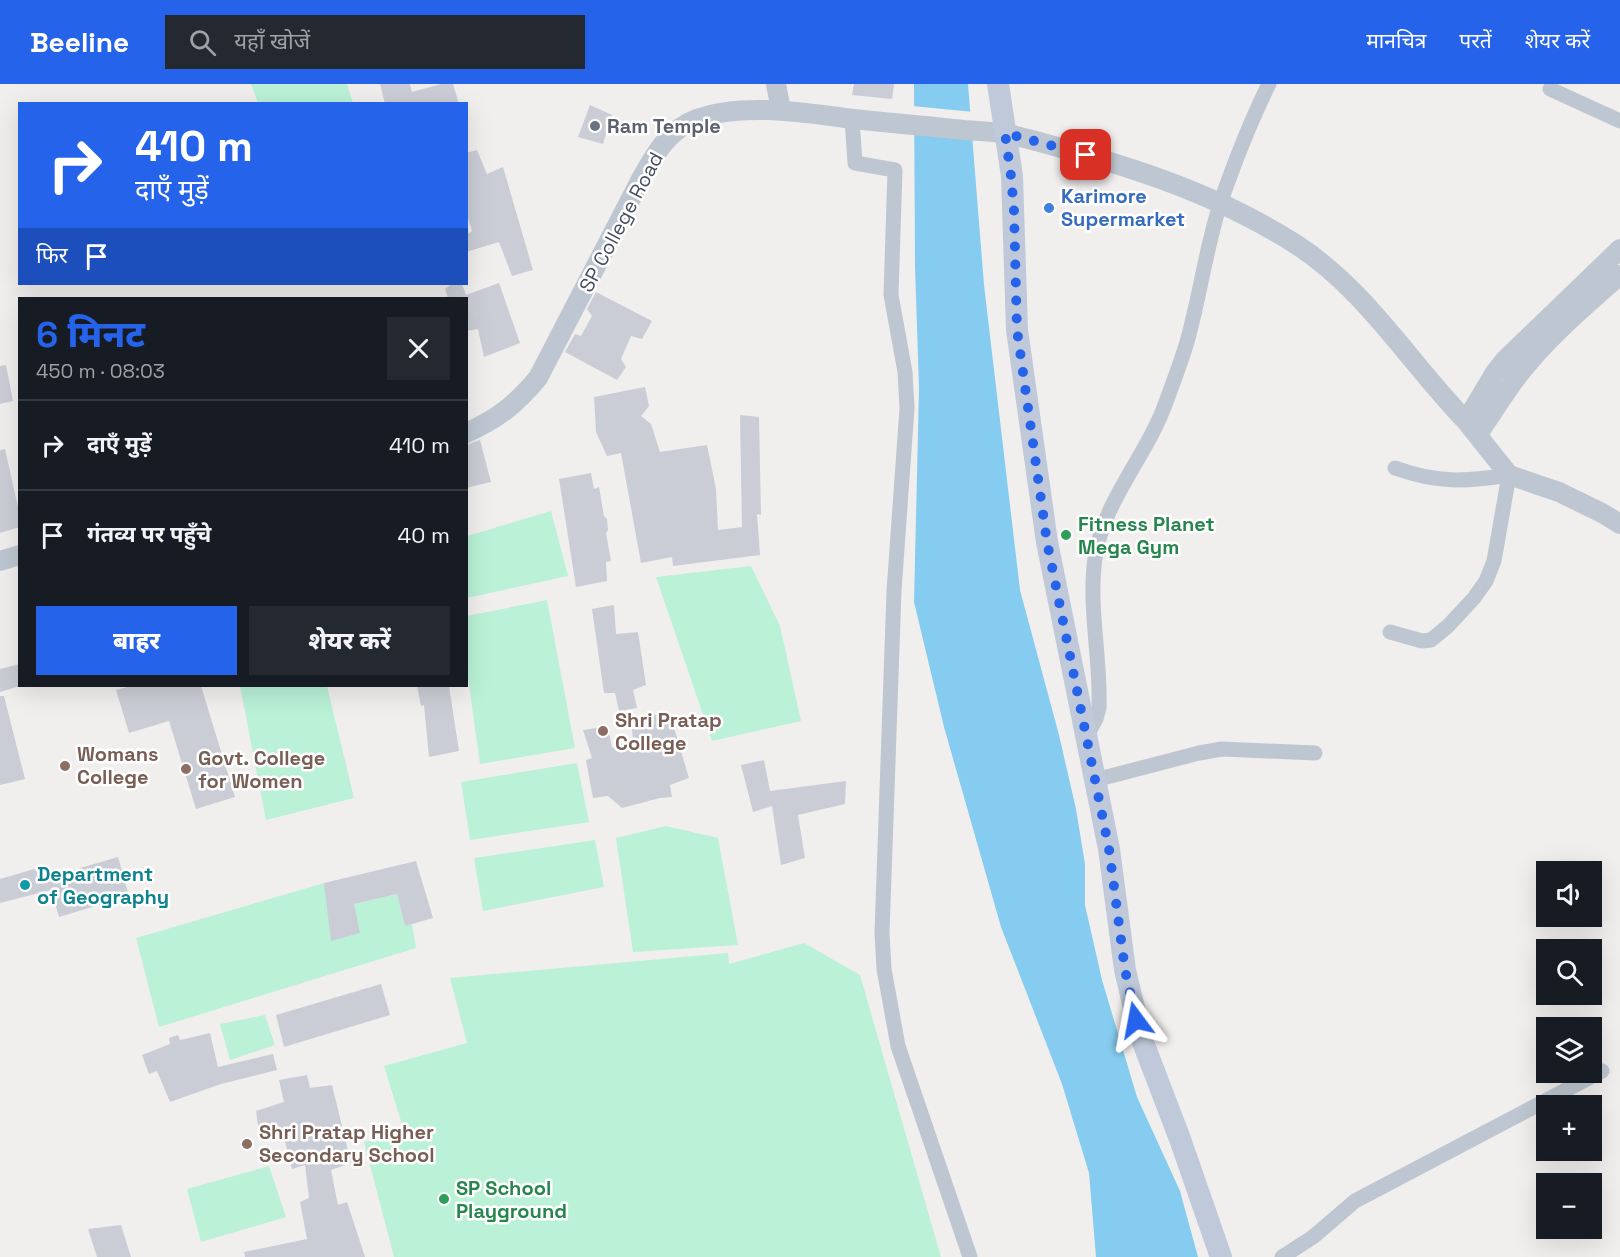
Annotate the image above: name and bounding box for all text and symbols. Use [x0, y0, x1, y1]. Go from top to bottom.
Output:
search box [165, 15, 585, 69]
text: Beeline [30, 24, 129, 60]
icon: search [186, 26, 219, 59]
text: यहाँ खोजें [234, 27, 310, 55]
text: मानचित्र [1366, 27, 1426, 54]
text: परतें [1459, 27, 1492, 54]
text: शेयर करें [1525, 27, 1590, 54]
place label: Ram Temple [607, 113, 721, 139]
marker: Ram Temple [588, 119, 602, 133]
text: 410 m [135, 120, 253, 173]
icon: right [36, 126, 114, 204]
pin [1060, 129, 1111, 180]
icon: arrive [1069, 138, 1102, 171]
street label: SP College Road [573, 147, 669, 297]
text: दाएँ मुड़ें [135, 172, 209, 207]
place label: Karimore Supermarket [1061, 183, 1185, 232]
marker: Karimore Supermarket [1042, 201, 1056, 215]
icon: arrive [80, 240, 113, 273]
text: फिर [36, 241, 68, 269]
text: 6 मिनट [36, 312, 145, 358]
button: close [387, 317, 450, 380]
text: 450 m · 08:03 [36, 358, 165, 384]
icon: right [36, 429, 69, 462]
text: दाएँ मुड़ें [87, 430, 152, 458]
text: 410 m [389, 431, 450, 459]
place label: Fitness Planet Mega Gym [1078, 511, 1215, 560]
icon: arrive [36, 519, 69, 552]
text: गंतव्य पर पहुँचे [87, 520, 211, 548]
text: 40 m [398, 521, 450, 549]
marker: Fitness Planet Mega Gym [1059, 528, 1073, 542]
button: बाहर [36, 606, 237, 675]
button: शेयर करें [249, 606, 450, 675]
place label: Shri Pratap College [615, 707, 722, 756]
marker: Shri Pratap College [596, 724, 610, 738]
place label: Womans College [77, 741, 159, 790]
place label: Govt. College for Women [198, 745, 325, 794]
marker: Womans College [58, 759, 72, 773]
marker: Govt. College for Women [179, 762, 193, 776]
place label: Department of Geography [37, 861, 169, 910]
map controls [1536, 861, 1602, 1239]
button: sound [1536, 861, 1602, 927]
marker: Department of Geography [18, 878, 32, 892]
button: search [1536, 939, 1602, 1005]
position arrow [1104, 988, 1168, 1052]
button: layers [1536, 1017, 1602, 1083]
button: + [1536, 1095, 1602, 1161]
place label: Shri Pratap Higher Secondary School [259, 1119, 435, 1168]
marker: Shri Pratap Higher Secondary School [240, 1137, 254, 1151]
button: − [1536, 1173, 1602, 1239]
place label: SP School Playground [456, 1175, 567, 1224]
marker: SP School Playground [437, 1192, 451, 1206]

